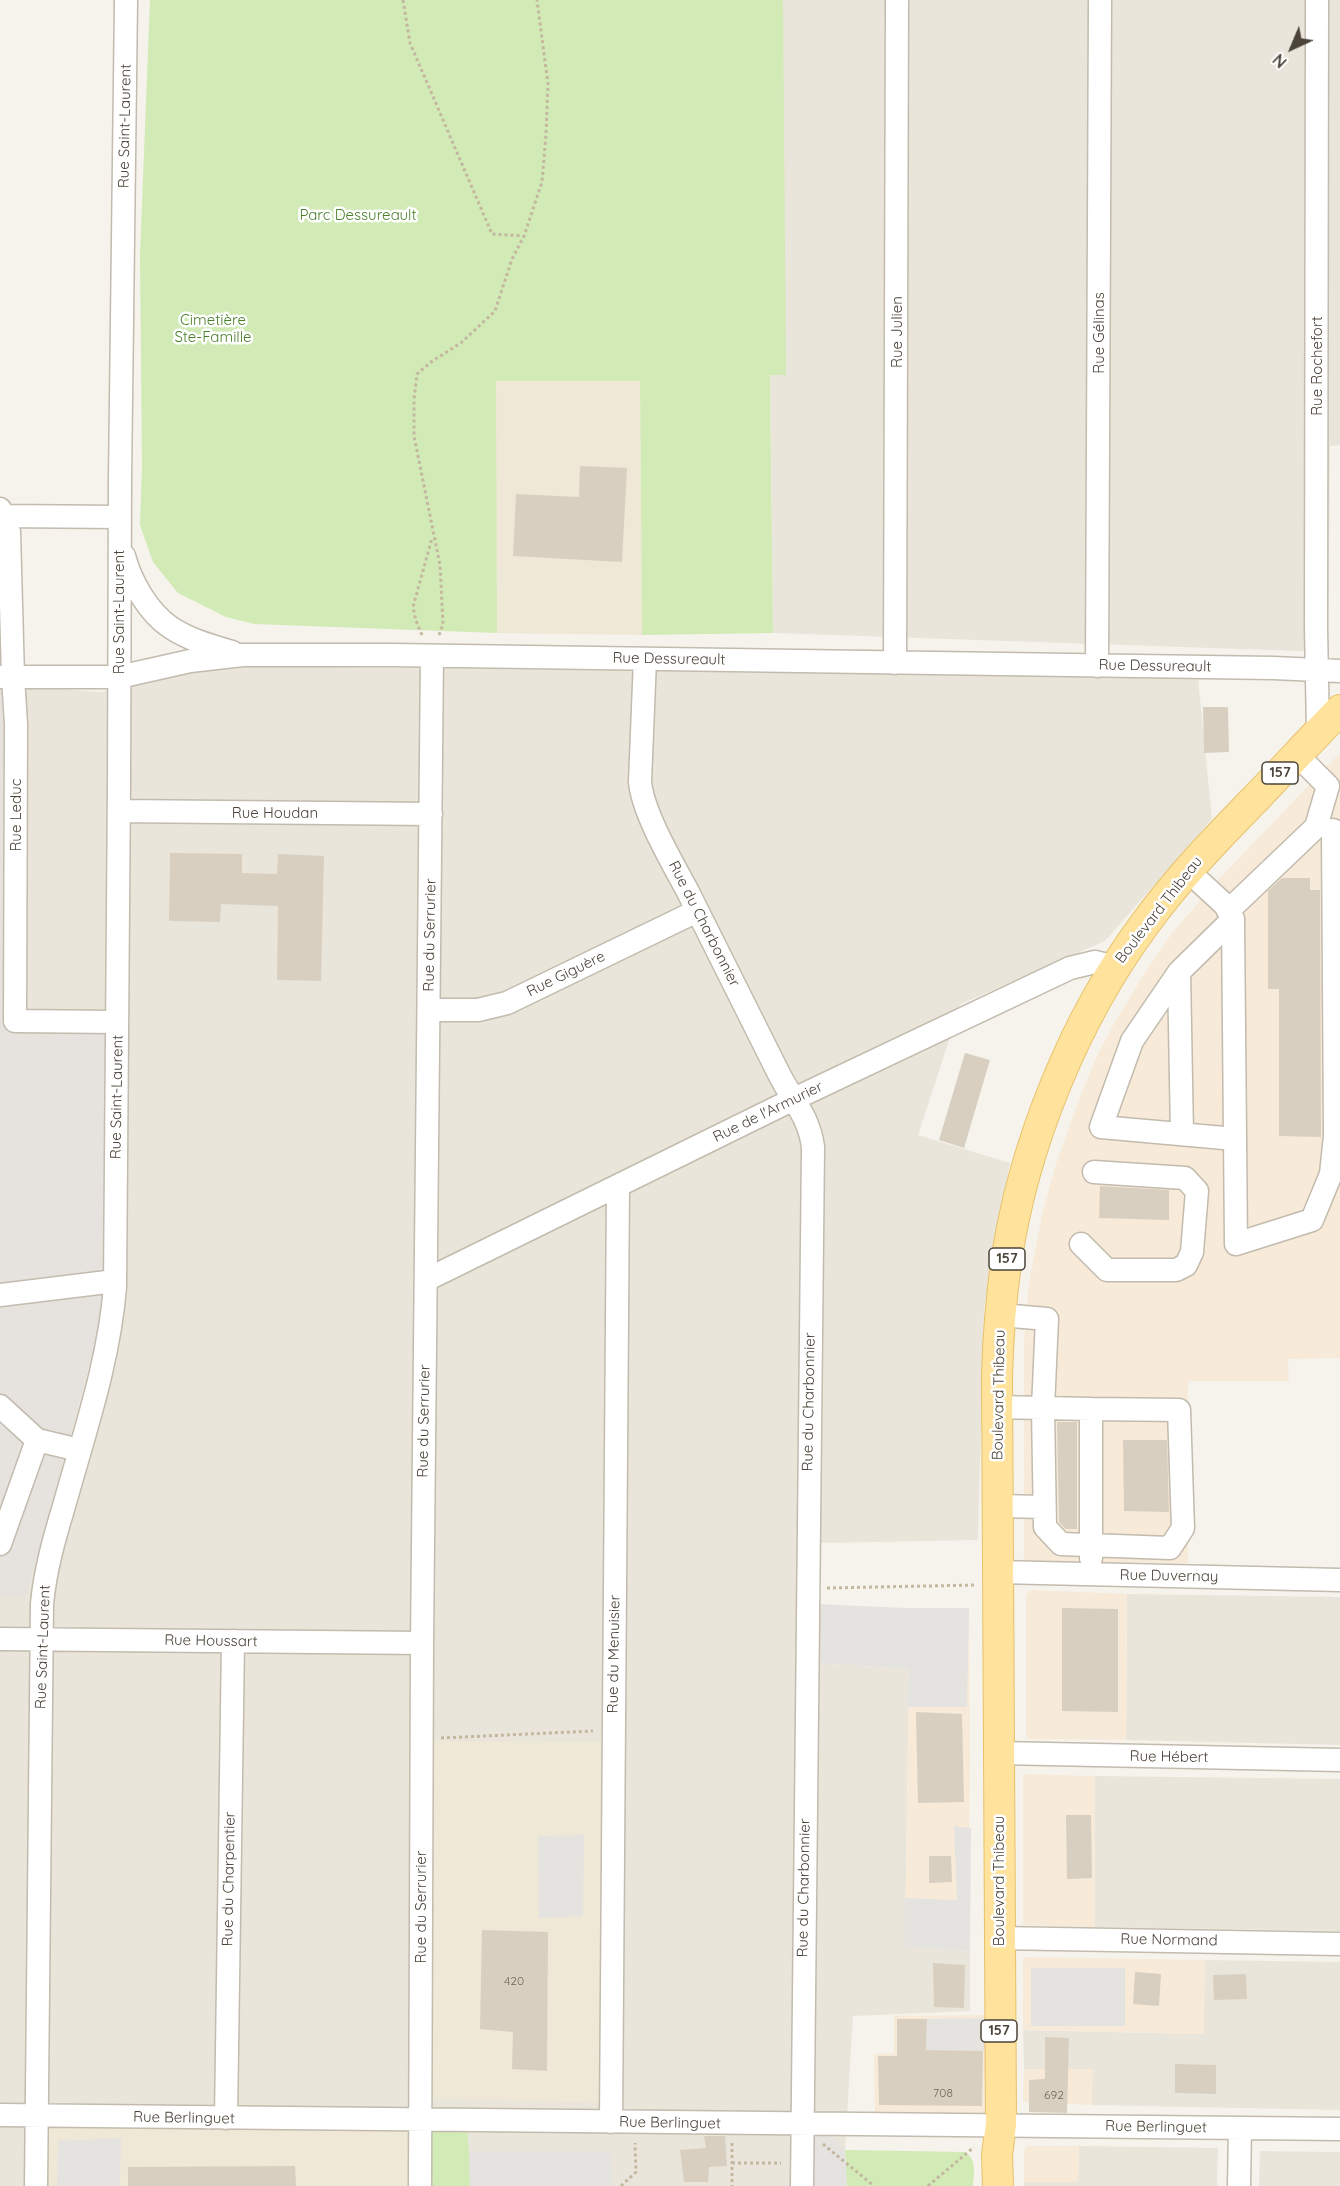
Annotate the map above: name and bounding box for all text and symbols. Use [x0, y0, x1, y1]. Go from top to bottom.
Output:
north arrow [1262, 18, 1322, 78]
text: N [1268, 50, 1291, 72]
street label: Rue Saint-Laurent [115, 64, 135, 188]
park label: Parc Dessureault [299, 206, 417, 224]
street label: Rue Gélinas [1090, 292, 1108, 374]
street label: Rue Julien [888, 296, 906, 368]
park label: Cimetière Ste-Famille [174, 311, 252, 346]
street label: Rue Rochefort [1308, 316, 1326, 416]
street label: Rue Saint-Laurent [110, 550, 128, 674]
street label: Rue Dessureault [612, 649, 726, 669]
street label: Rue Dessureault [1098, 656, 1212, 676]
road number: 157 [1262, 762, 1298, 784]
street label: Rue Leduc [7, 778, 25, 852]
street label: Rue Houdan [232, 804, 318, 822]
street label: Boulevard Thibeau [1112, 853, 1206, 967]
street label: Rue du Charbonnier [664, 858, 744, 990]
street label: Rue du Serrurier [420, 878, 440, 992]
street label: Rue Giguère [524, 947, 608, 1001]
street label: Rue Saint-Laurent [107, 1035, 127, 1159]
street label: Rue de l'Armurier [710, 1078, 826, 1146]
road number: 157 [989, 1248, 1025, 1270]
street label: Boulevard Thibeau [989, 1330, 1009, 1460]
street label: Rue du Charbonnier [799, 1332, 819, 1472]
street label: Rue du Serrurier [414, 1364, 434, 1478]
street label: Rue Duvernay [1119, 1566, 1219, 1586]
street label: Rue Saint-Laurent [32, 1584, 54, 1710]
street label: Rue du Menuisier [604, 1594, 624, 1714]
street label: Rue Houssart [164, 1631, 258, 1651]
street label: Rue Hébert [1129, 1747, 1209, 1767]
street label: Rue du Charpentier [219, 1811, 239, 1947]
street label: Boulevard Thibeau [990, 1816, 1008, 1946]
street label: Rue du Charbonnier [794, 1818, 814, 1958]
street label: Rue du Serrurier [412, 1850, 430, 1964]
street label: Rue Normand [1120, 1930, 1218, 1950]
house number: 420 [504, 1974, 524, 1988]
road number: 157 [981, 2020, 1017, 2042]
house number: 708 [933, 2086, 953, 2100]
house number: 692 [1044, 2088, 1064, 2102]
street label: Rue Berlinguet [133, 2108, 235, 2128]
street label: Rue Berlinguet [619, 2113, 721, 2133]
street label: Rue Berlinguet [1105, 2117, 1207, 2137]

